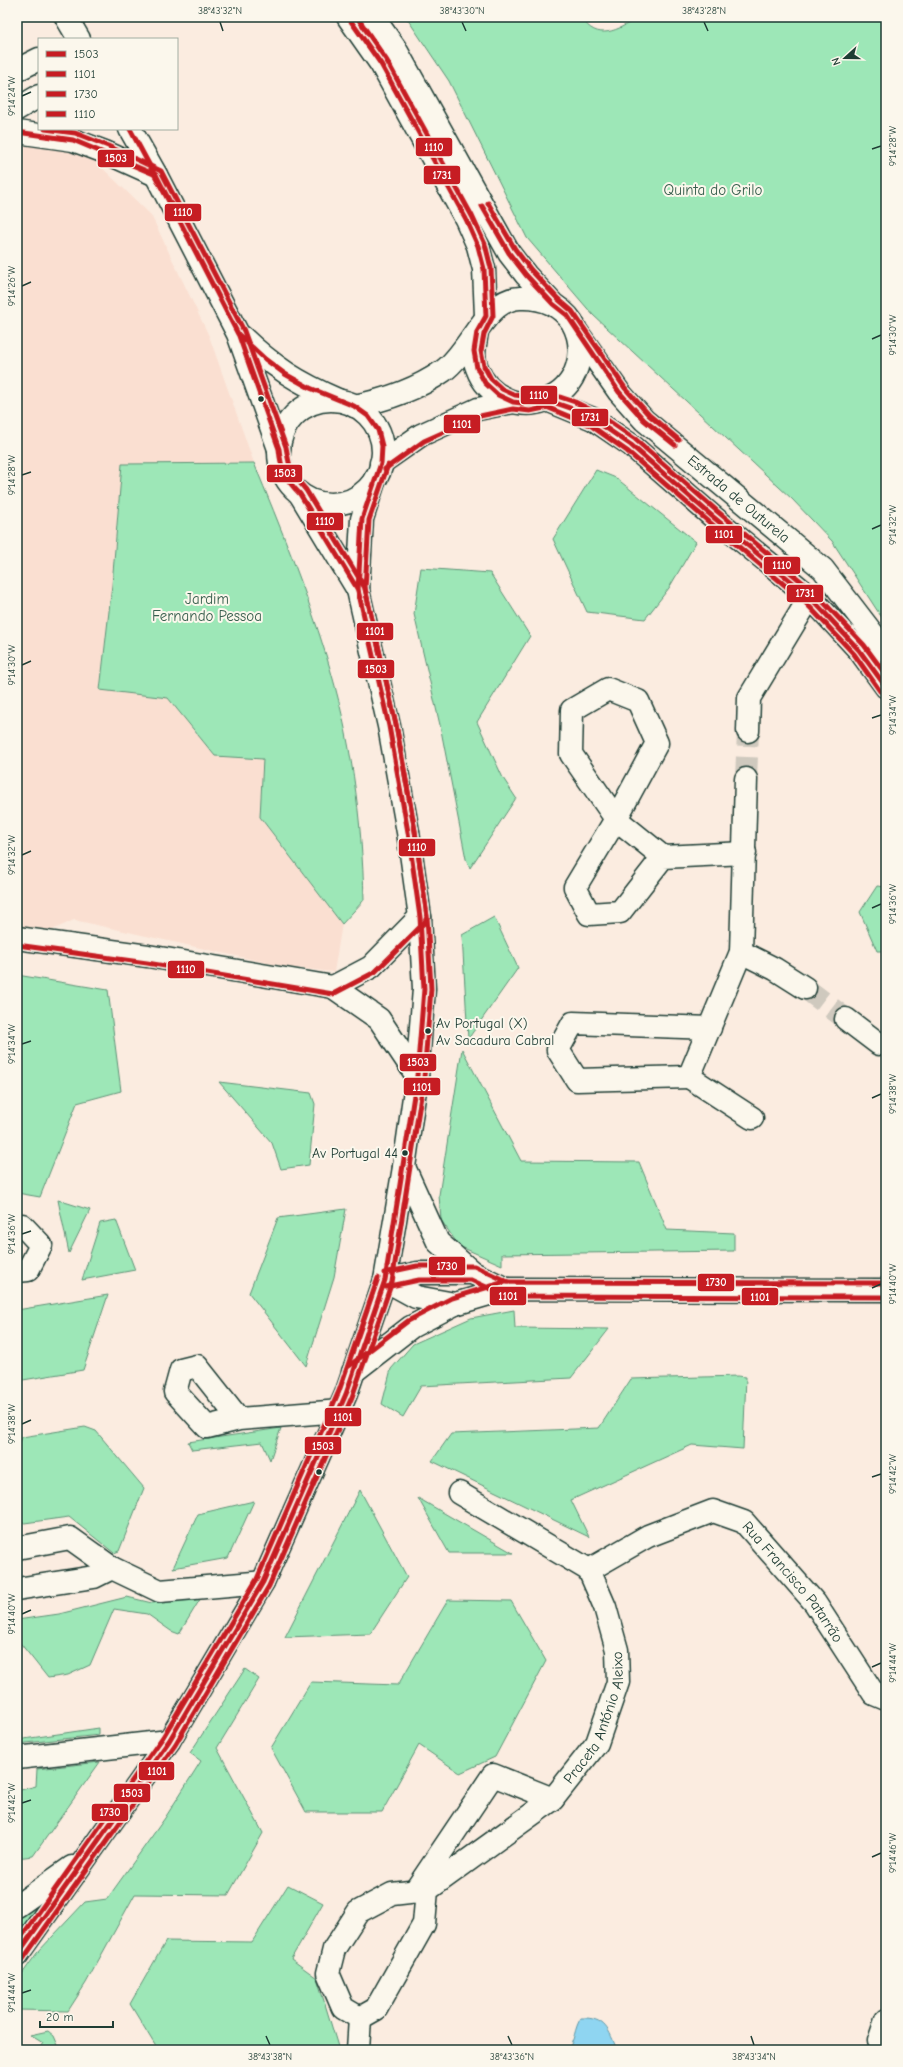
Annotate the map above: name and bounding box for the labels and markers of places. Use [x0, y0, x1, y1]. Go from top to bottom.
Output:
unlabelled marker [256, 394, 266, 404]
place label: Av Portugal (X) Av Sacadura Cabral [436, 1015, 554, 1049]
marker: Av Portugal (X) Av Sacadura Cabral [423, 1026, 433, 1036]
place label: Av Portugal 44 [312, 1145, 398, 1162]
marker: Av Portugal 44 [400, 1148, 410, 1158]
unlabelled marker [314, 1467, 324, 1477]

